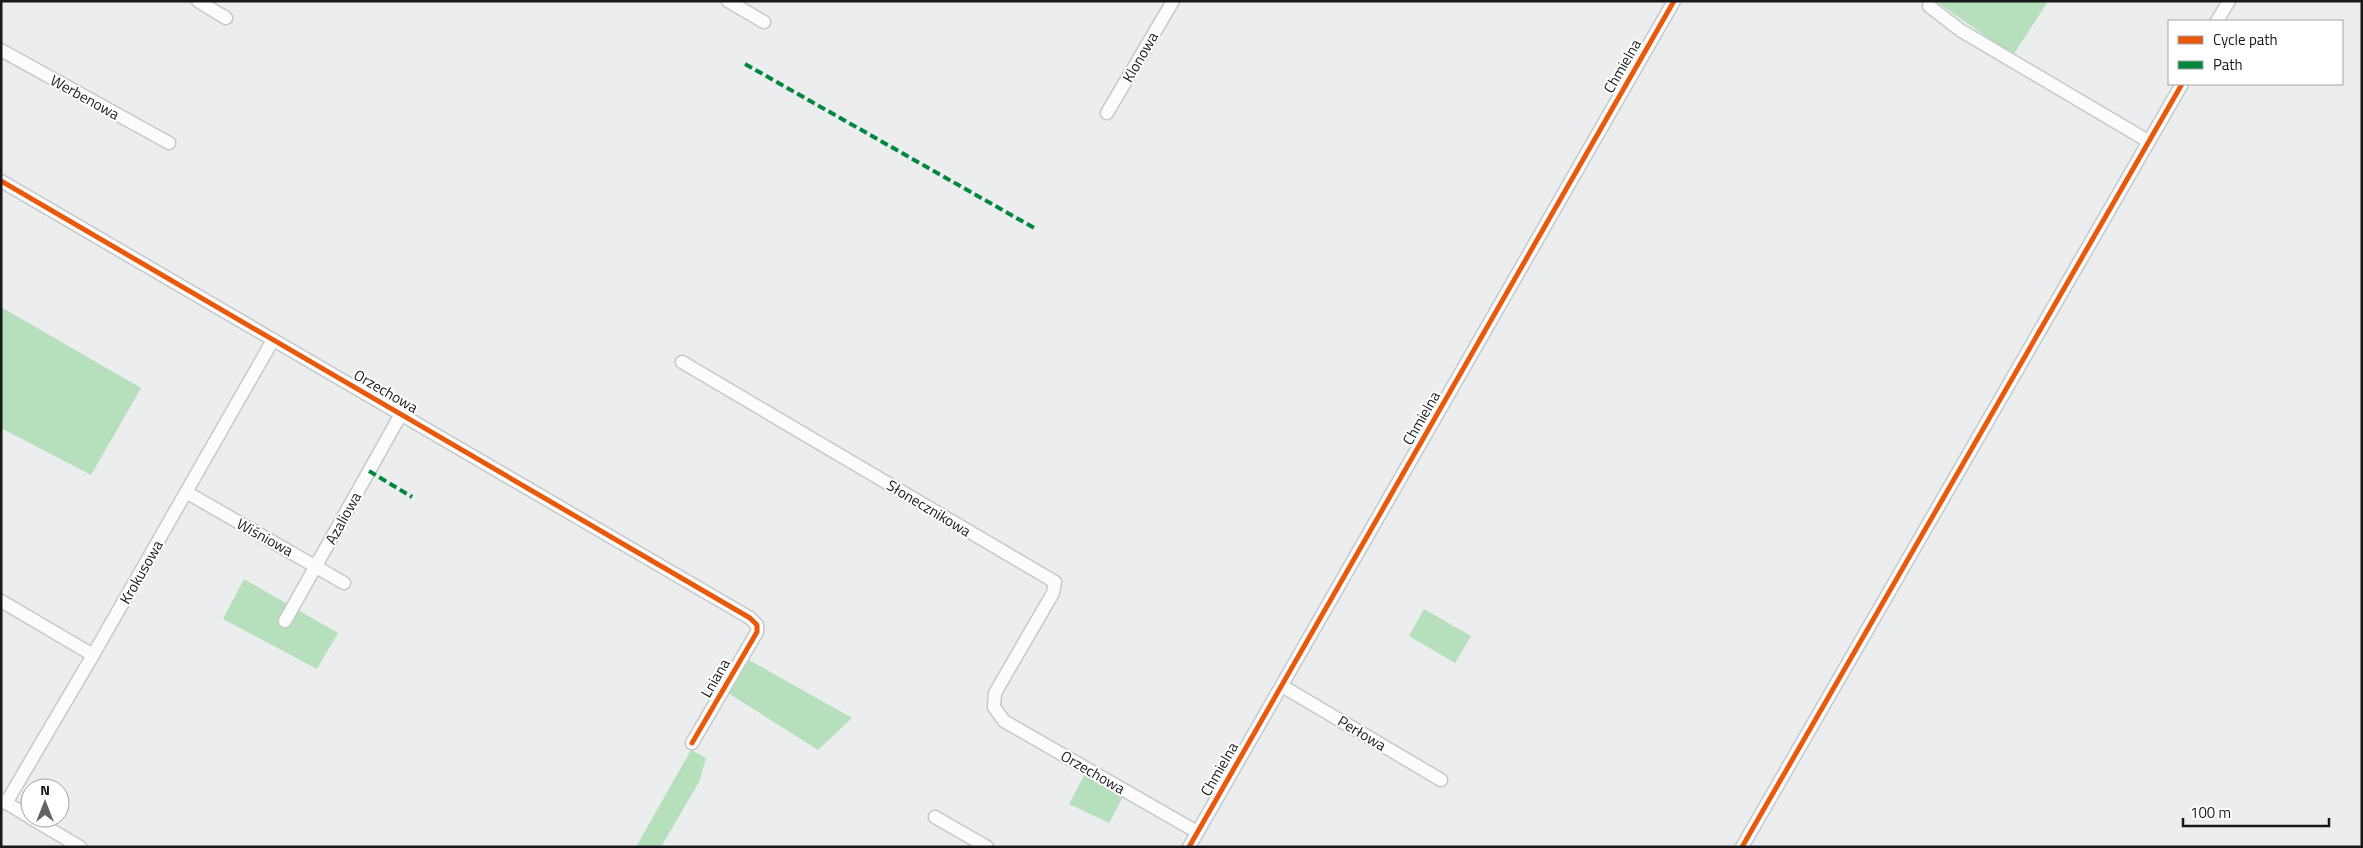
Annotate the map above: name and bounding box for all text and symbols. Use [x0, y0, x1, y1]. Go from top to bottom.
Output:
legend [2168, 20, 2343, 85]
street label: Klonowa [1116, 27, 1164, 86]
text: Cycle path [2213, 28, 2278, 51]
street label: Chmielna [1597, 34, 1647, 97]
text: Path [2213, 53, 2243, 76]
street label: Werbenowa [46, 69, 124, 126]
street label: Orzechowa [350, 363, 423, 419]
street label: Chmielna [1396, 386, 1446, 449]
street label: Słonecznikowa [882, 474, 976, 543]
street label: Azaliowa [319, 487, 367, 548]
street label: Wiśniowa [232, 512, 298, 562]
street label: Krokusowa [113, 535, 169, 608]
street label: Lniana [695, 654, 736, 702]
street label: Perłowa [1333, 710, 1391, 757]
street label: Chmielna [1194, 737, 1244, 800]
street label: Orzechowa [1057, 744, 1130, 800]
north arrow [20, 778, 70, 828]
text: N [40, 779, 50, 800]
scale bar [2183, 796, 2329, 828]
text: 100 m [2190, 801, 2231, 824]

